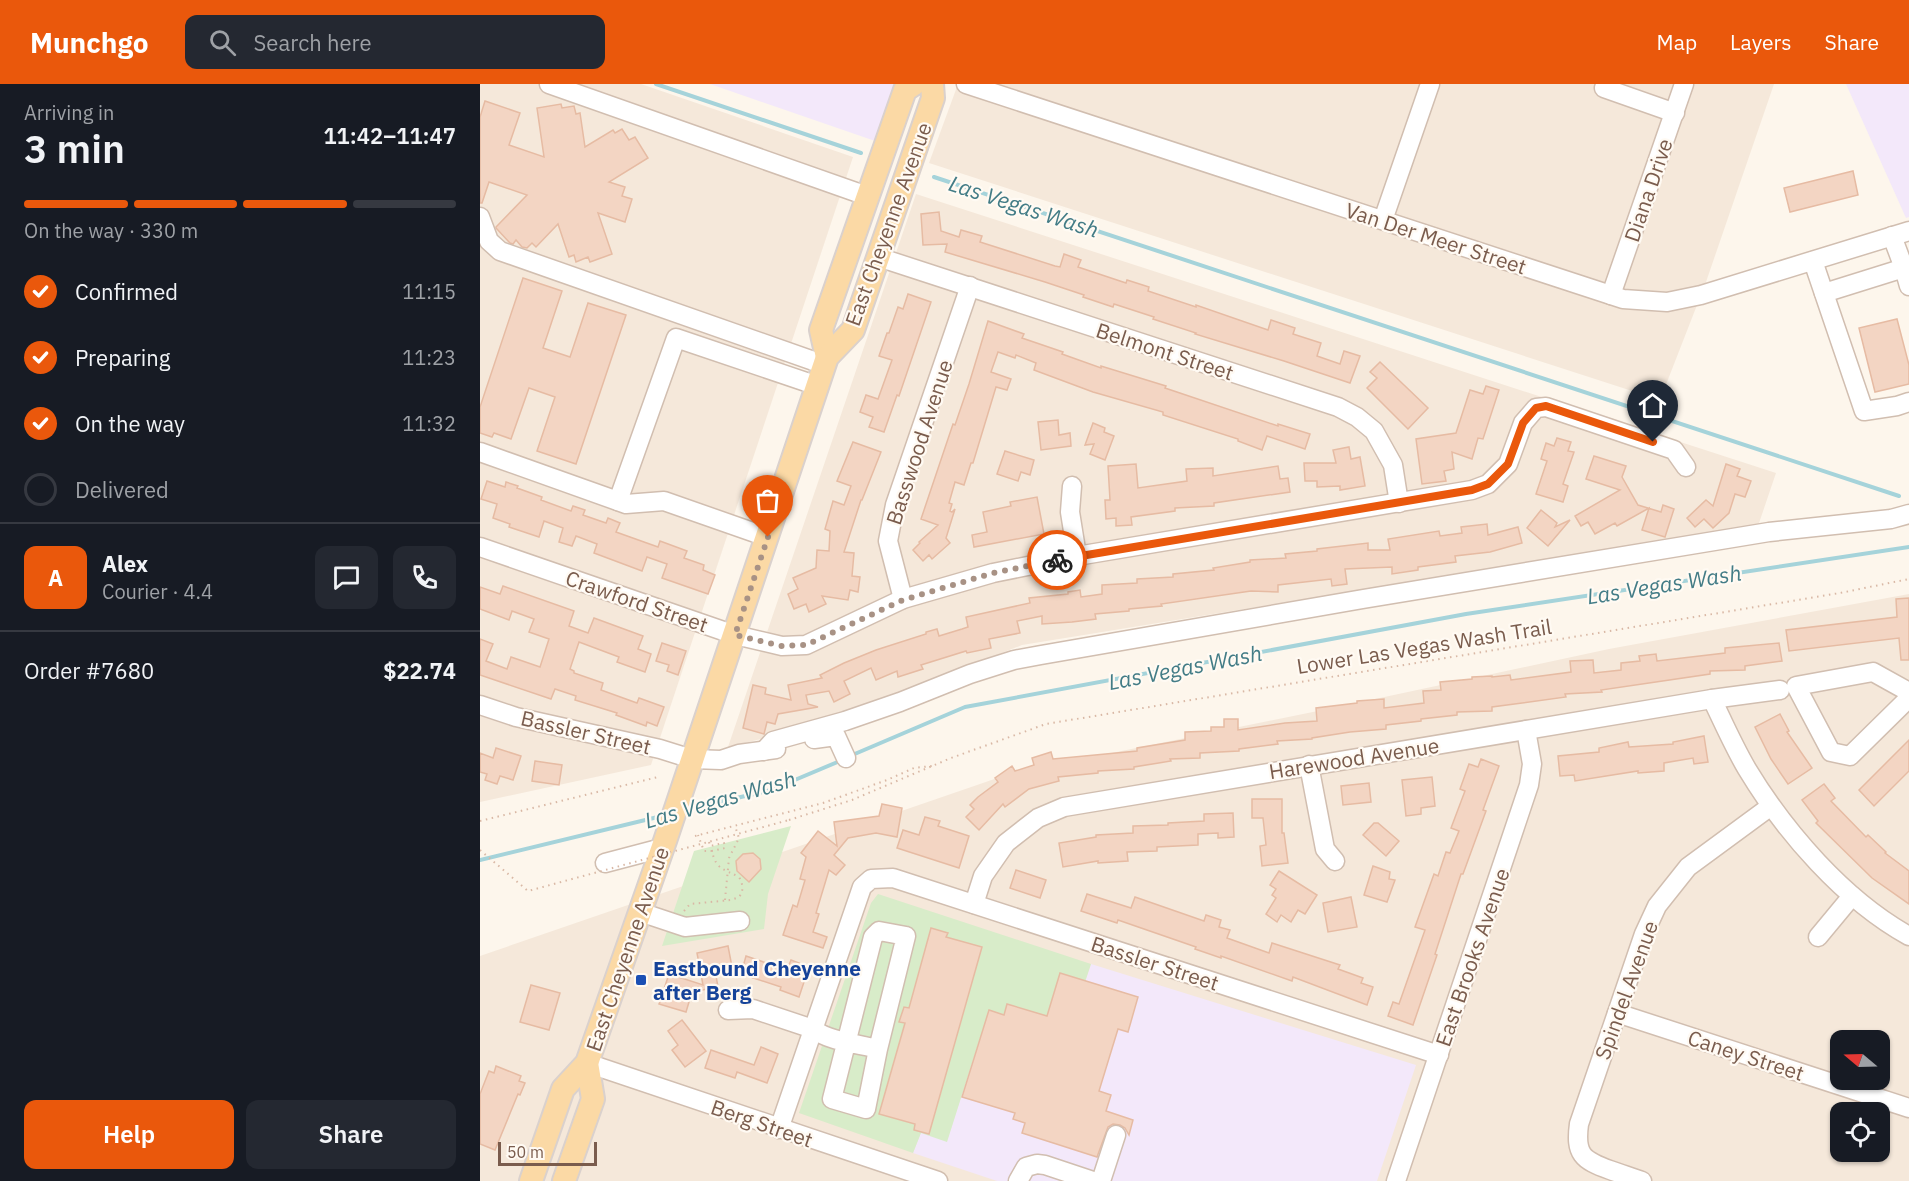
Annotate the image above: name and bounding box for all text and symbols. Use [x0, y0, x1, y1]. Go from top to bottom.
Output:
search box [185, 15, 605, 69]
text: Munchgo [30, 24, 149, 61]
icon: search [206, 26, 239, 59]
text: Search here [254, 28, 372, 57]
text: Map [1657, 28, 1697, 56]
text: Layers [1730, 28, 1792, 56]
text: Share [1825, 28, 1879, 56]
text: Arriving in [24, 99, 114, 126]
street label: East Cheyenne Avenue [838, 118, 938, 330]
text: 11:42–11:47 [323, 121, 456, 150]
text: 3 min [24, 123, 125, 174]
street label: Diana Drive [1617, 135, 1679, 245]
water label: Las Vegas Wash [945, 168, 1103, 244]
street label: Van Der Meer Street [1342, 195, 1530, 281]
text: On the way · 330 m [24, 217, 198, 244]
icon: check [24, 275, 57, 308]
text: Confirmed [75, 277, 178, 306]
text: 11:15 [402, 278, 456, 305]
street label: Belmont Street [1093, 316, 1237, 386]
icon: check [24, 341, 57, 374]
text: Preparing [75, 343, 170, 372]
text: 11:23 [402, 344, 456, 371]
street label: Basswood Avenue [879, 356, 959, 528]
pin [1627, 380, 1678, 442]
icon: home [1636, 389, 1669, 422]
icon: check [24, 407, 57, 440]
text: On the way [75, 409, 185, 438]
text: 11:32 [402, 410, 456, 437]
text: Delivered [75, 475, 169, 504]
pin [742, 475, 793, 537]
icon: bag [751, 484, 784, 517]
courier [1027, 530, 1087, 590]
icon: bike [1041, 544, 1074, 577]
button: chat [315, 546, 378, 609]
button: phone [393, 546, 456, 609]
text: Alex [102, 549, 148, 578]
water label: Las Vegas Wash [1585, 557, 1743, 611]
text: A [48, 563, 63, 592]
street label: Crawford Street [562, 564, 712, 638]
text: Courier · 4.4 [102, 578, 213, 605]
street label: Lower Las Vegas Wash Trail [1294, 612, 1554, 680]
water label: Las Vegas Wash [1106, 638, 1264, 696]
text: Order #7680 [24, 656, 154, 685]
text: $22.74 [383, 656, 456, 685]
street label: Bassler Street [518, 703, 654, 761]
street label: Harewood Avenue [1267, 731, 1441, 785]
water label: Las Vegas Wash [641, 764, 799, 834]
street label: East Cheyenne Avenue [579, 843, 675, 1055]
street label: East Brooks Avenue [1428, 864, 1516, 1050]
street label: Spindel Avenue [1588, 917, 1664, 1063]
street label: Bassler Street [1088, 929, 1222, 997]
place label: Eastbound Cheyenne after Berg [653, 954, 861, 1006]
marker: Eastbound Cheyenne after Berg [634, 973, 648, 987]
street label: Caney Street [1684, 1023, 1808, 1087]
north arrow [1830, 1030, 1890, 1090]
map controls [1830, 1030, 1890, 1162]
street label: Berg Street [707, 1092, 817, 1154]
button: Help [24, 1100, 234, 1169]
button: Share [246, 1100, 456, 1169]
button: locate [1830, 1102, 1890, 1162]
scale bar [498, 1139, 597, 1166]
text: 50 m [507, 1142, 544, 1162]

